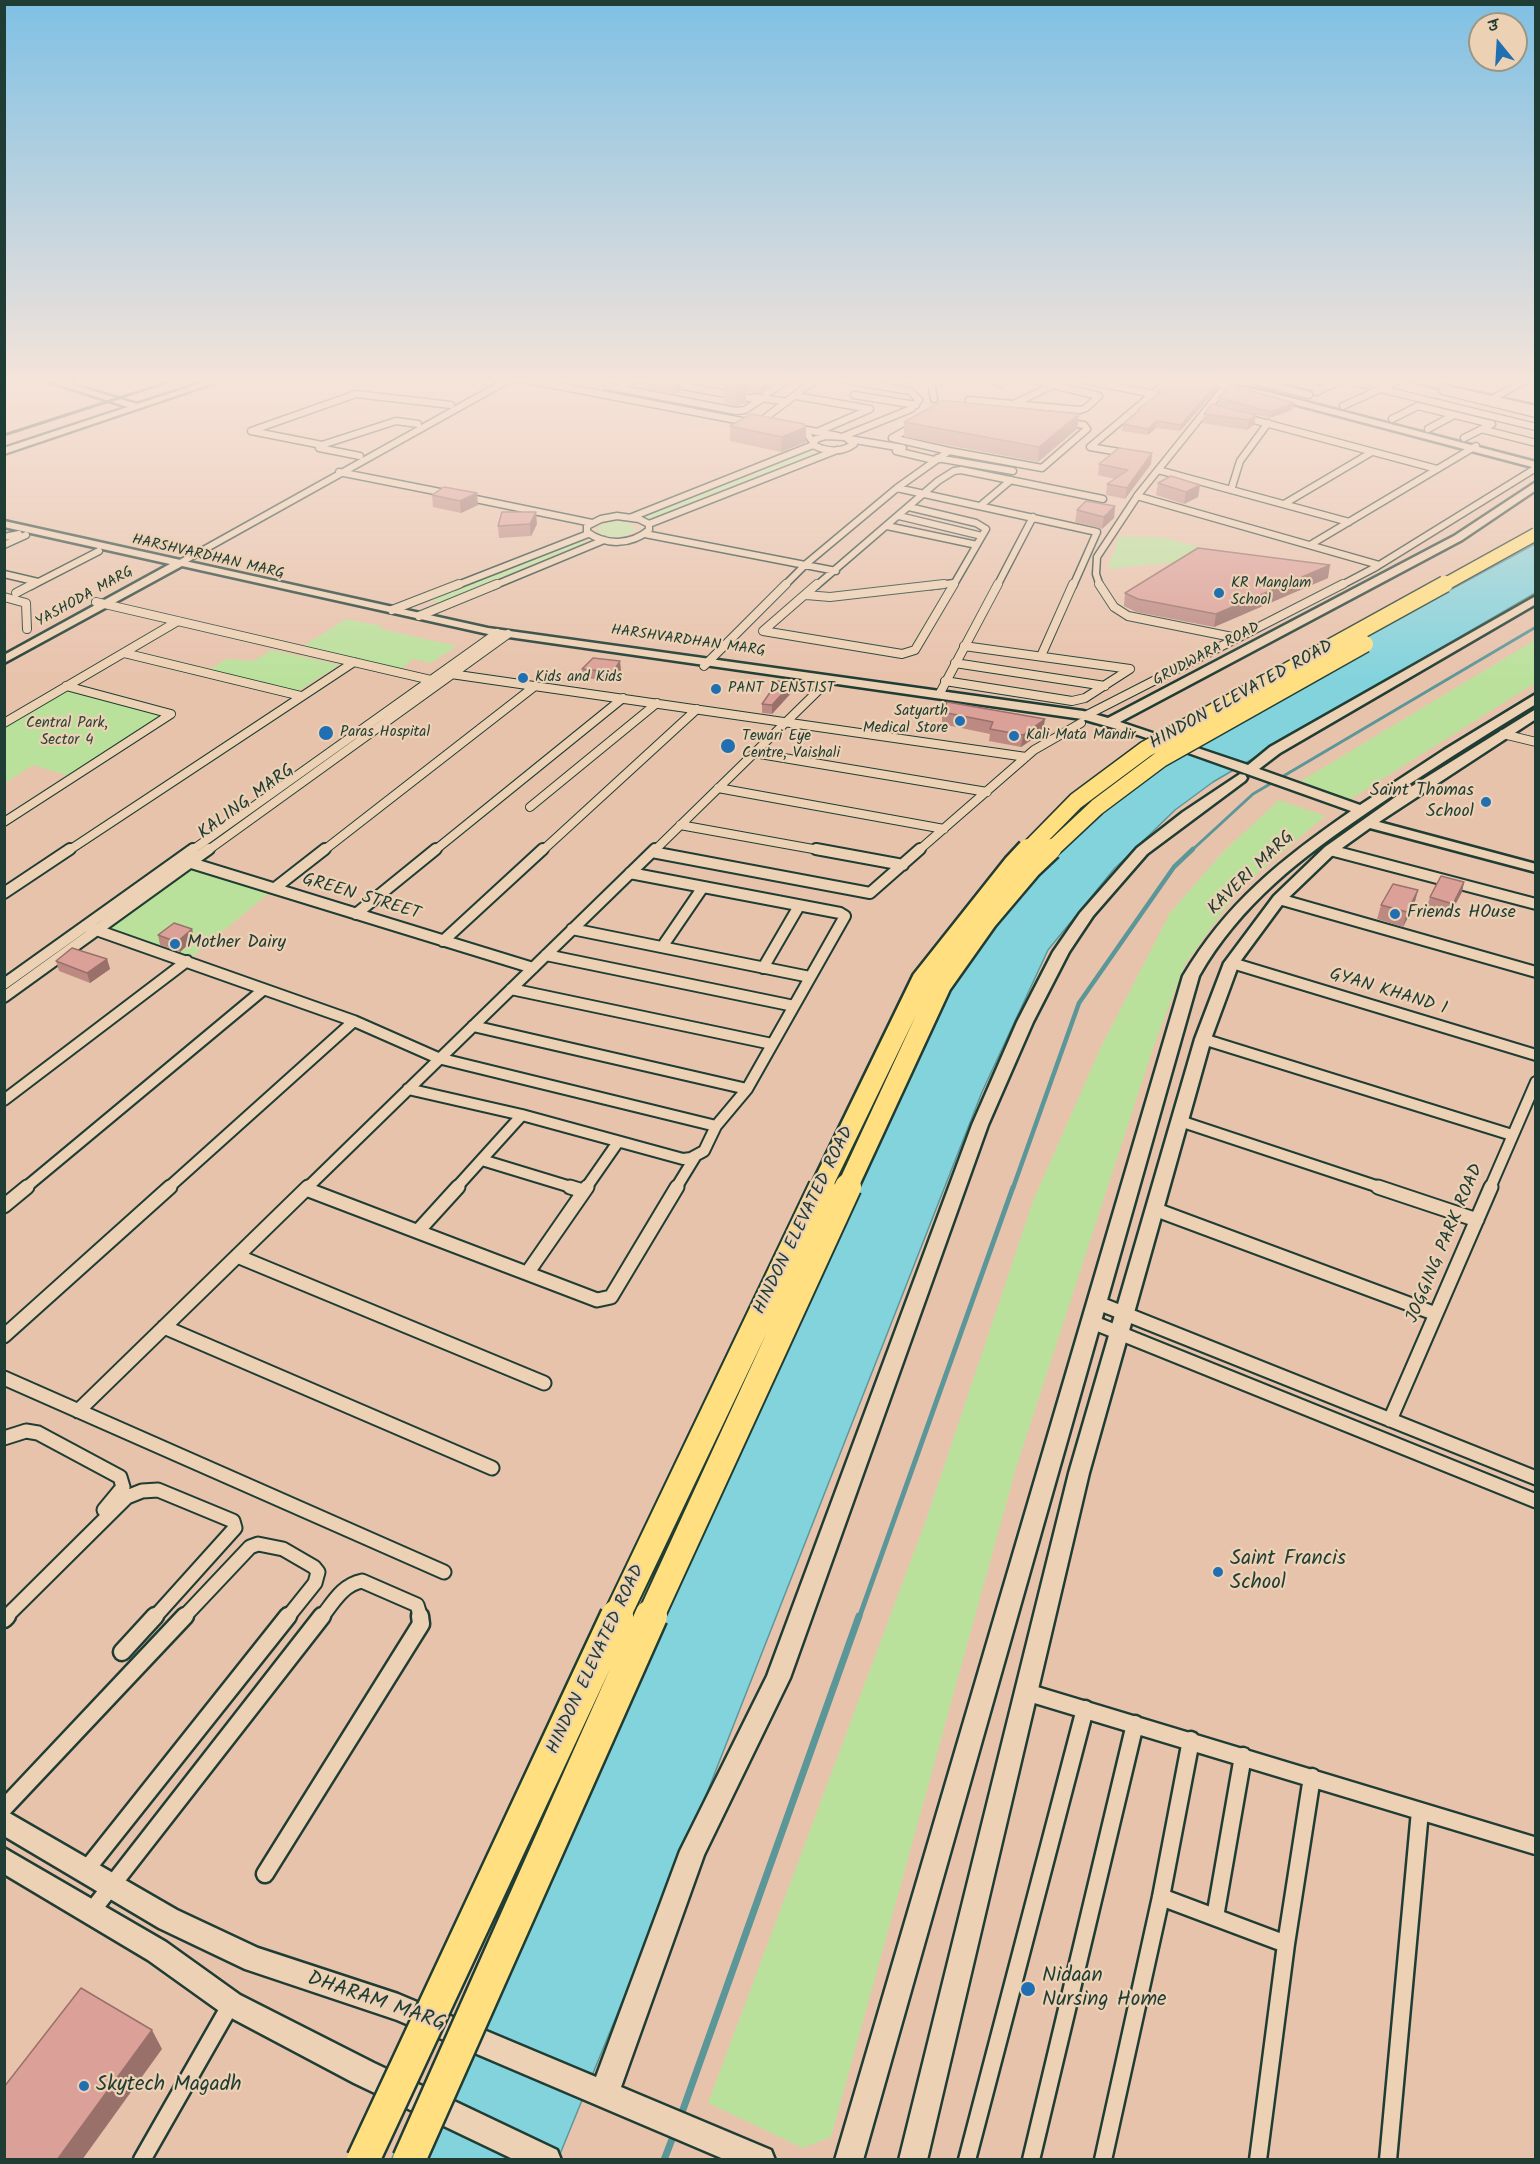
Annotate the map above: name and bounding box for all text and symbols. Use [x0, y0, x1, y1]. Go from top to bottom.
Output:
north arrow [1468, 12, 1528, 72]
text: उ [1484, 13, 1502, 40]
street label: HARSHVARDHAN MARG [130, 532, 286, 584]
street label: YASHODA MARG [33, 564, 137, 632]
place label: KR Manglam School [1231, 575, 1311, 610]
marker: KR Manglam School [1212, 586, 1226, 600]
street label: GRUDWARA ROAD [1151, 619, 1263, 691]
street label: HARSHVARDHAN MARG [610, 622, 766, 662]
street label: HINDON ELEVATED ROAD [1147, 637, 1337, 755]
place label: Kids and Kids [535, 669, 622, 687]
marker: Kids and Kids [516, 671, 530, 685]
place label: PANT DENSTIST [728, 680, 835, 698]
marker: PANT DENSTIST [709, 682, 723, 696]
place label: Satyarth Medical Store [863, 703, 948, 738]
marker: Satyarth Medical Store [953, 714, 967, 728]
park label: Central Park, Sector 4 [26, 715, 108, 750]
marker: Paras Hospital [317, 724, 335, 742]
place label: Paras Hospital [340, 724, 430, 742]
place label: Kali Mata Mandir [1026, 727, 1136, 745]
place label: Tewari Eye Centre, Vaishali [742, 728, 840, 763]
marker: Kali Mata Mandir [1007, 729, 1021, 743]
marker: Tewari Eye Centre, Vaishali [719, 737, 737, 755]
street label: KALING MARG [195, 761, 299, 845]
place label: Saint Thomas School [1370, 781, 1474, 824]
marker: Saint Thomas School [1479, 795, 1493, 809]
street label: KAVERI MARG [1204, 827, 1300, 921]
street label: GREEN STREET [299, 870, 423, 926]
place label: Friends HOuse [1407, 903, 1516, 925]
marker: Friends HOuse [1388, 907, 1402, 921]
place label: Mother Dairy [187, 933, 286, 955]
marker: Mother Dairy [168, 937, 182, 951]
street label: GYAN KHAND 1 [1327, 965, 1449, 1021]
street label: HINDON ELEVATED ROAD [750, 1124, 860, 1318]
street label: JOGGING PARK ROAD [1403, 1161, 1489, 1327]
place label: Saint Francis School [1230, 1547, 1346, 1597]
street label: HINDON ELEVATED ROAD [544, 1562, 650, 1758]
marker: Saint Francis School [1211, 1565, 1225, 1579]
place label: Nidaan Nursing Home [1042, 1964, 1167, 2014]
street label: DHARAM MARG [303, 1968, 449, 2038]
marker: Nidaan Nursing Home [1019, 1980, 1037, 1998]
place label: Skytech Magadh [96, 2073, 241, 2099]
marker: Skytech Magadh [77, 2079, 91, 2093]

